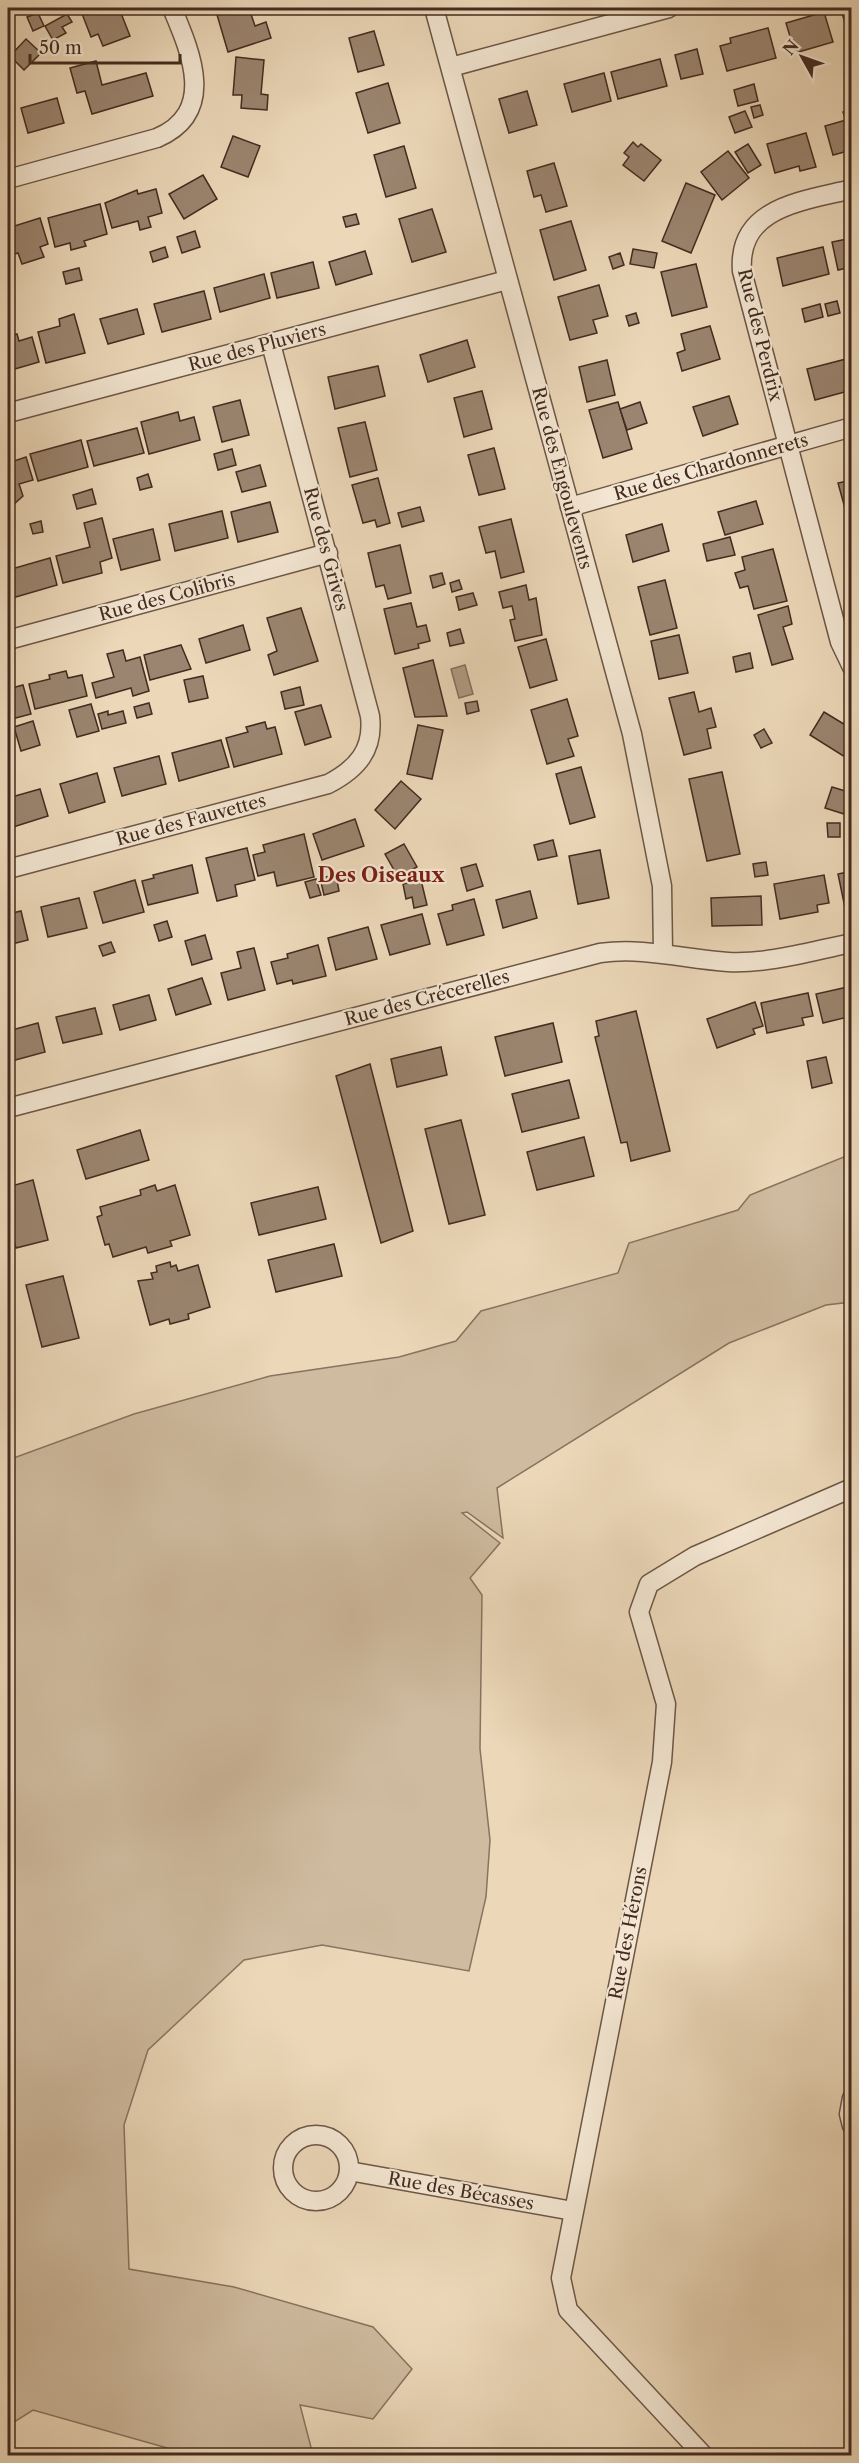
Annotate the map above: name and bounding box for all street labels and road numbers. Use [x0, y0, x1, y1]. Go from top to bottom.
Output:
street label: Rue des Perdrix [733, 266, 787, 404]
street label: Rue des Pluviers [186, 318, 328, 376]
street label: Rue des Engoulevents [527, 384, 597, 572]
street label: Rue des Chardonnerets [611, 429, 811, 505]
street label: Rue des Grives [299, 485, 353, 613]
street label: Rue des Colibris [96, 568, 238, 626]
street label: Rue des Fauvettes [114, 789, 268, 851]
street label: Rue des Crécerelles [342, 965, 512, 1031]
street label: Rue des Hérons [604, 1864, 652, 2002]
street label: Rue des Bécasses [386, 2167, 536, 2215]

